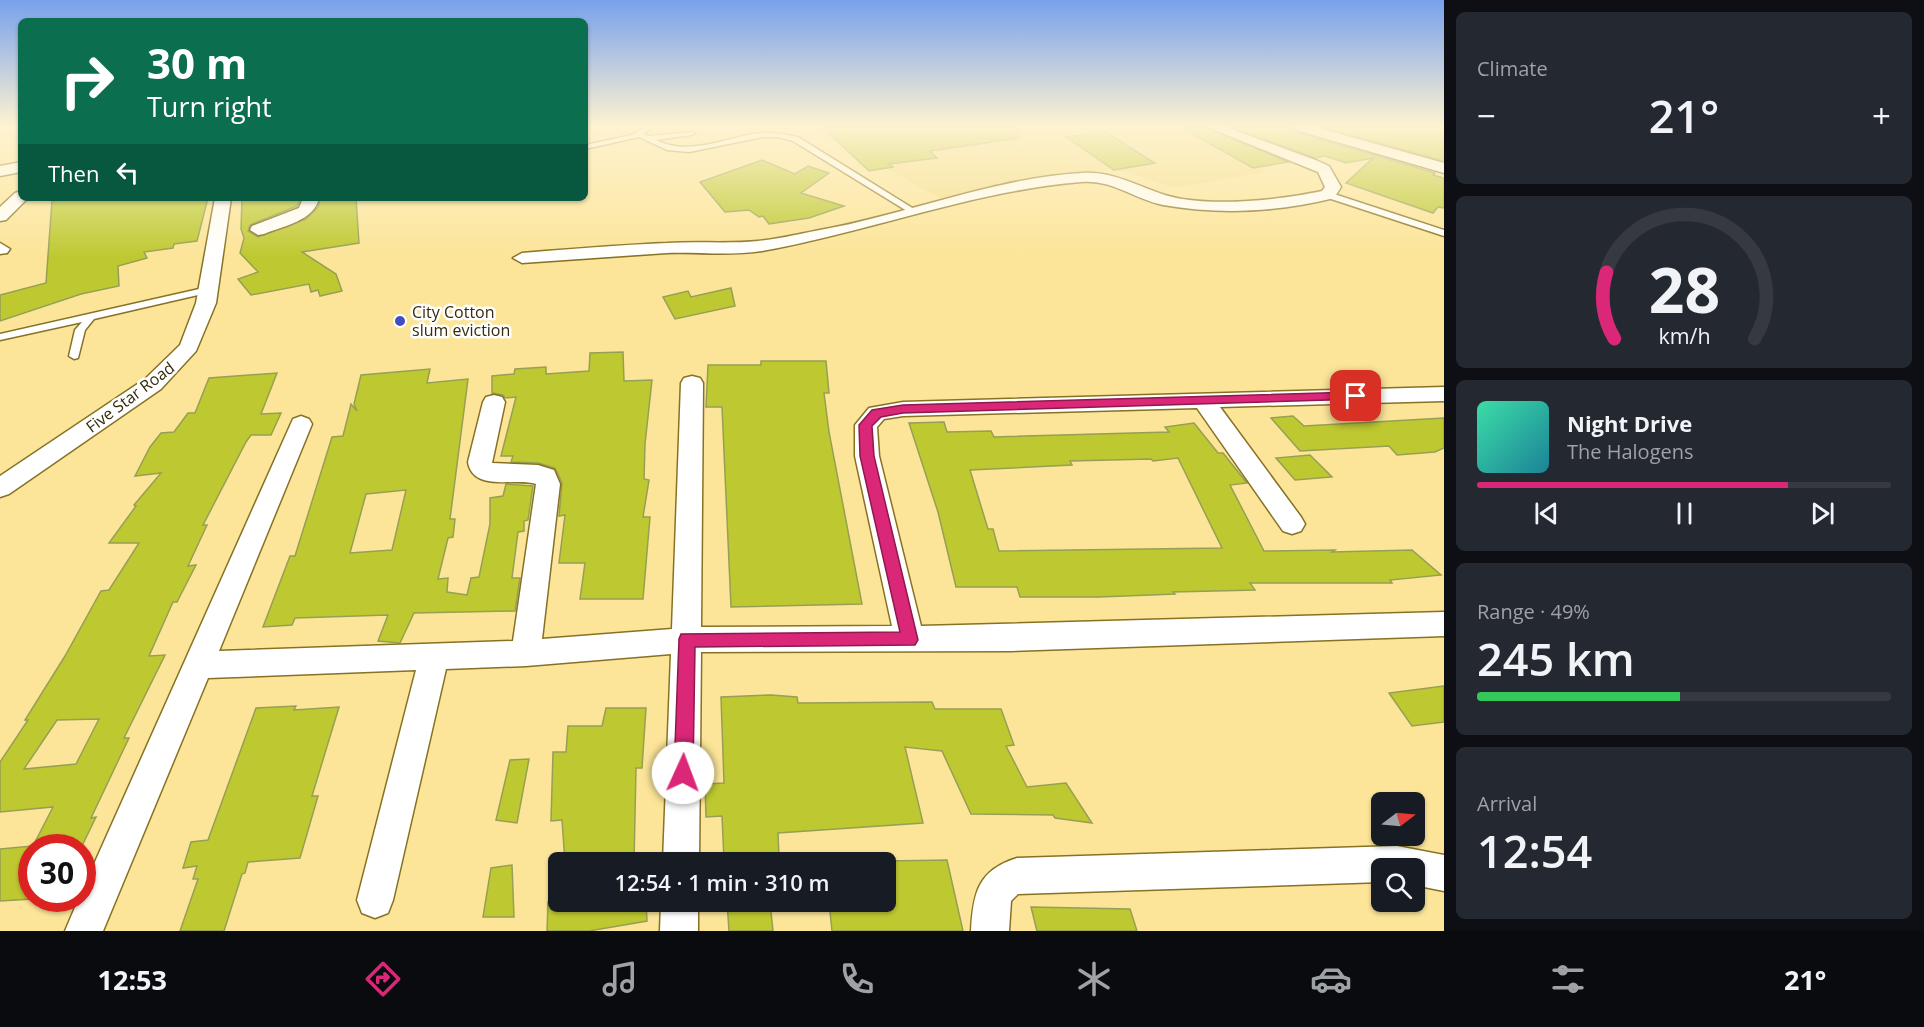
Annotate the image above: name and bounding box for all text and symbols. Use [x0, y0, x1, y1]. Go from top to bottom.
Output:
text: 30 m [147, 34, 247, 91]
icon: right [48, 42, 126, 120]
text: Climate [1477, 55, 1548, 82]
text: 21° [1649, 85, 1719, 146]
text: Turn right [147, 88, 272, 125]
text: − [1477, 93, 1496, 138]
text: + [1872, 93, 1891, 138]
icon: left [111, 156, 144, 189]
text: Then [48, 158, 99, 188]
text: 28 [1648, 246, 1720, 331]
place label: City Cotton slum eviction [412, 301, 510, 341]
marker: City Cotton slum eviction [393, 314, 407, 328]
text: km/h [1658, 321, 1710, 350]
street label: Five Star Road [81, 356, 179, 438]
pin [1330, 370, 1381, 421]
icon: arrive [1339, 379, 1372, 412]
text: Night Drive [1567, 408, 1692, 438]
text: The Halogens [1567, 438, 1694, 465]
icon: previous [1530, 497, 1563, 530]
icon: pause [1668, 497, 1701, 530]
icon: next [1806, 497, 1839, 530]
text: Range · 49% [1477, 598, 1590, 625]
text: 245 km [1477, 628, 1635, 689]
position arrow [651, 741, 715, 805]
text: Arrival [1477, 790, 1537, 817]
north arrow [1371, 792, 1425, 846]
map controls [1371, 792, 1425, 912]
text: 12:54 [1477, 820, 1592, 881]
speed limit sign: 30 [18, 834, 96, 912]
button: search [1371, 858, 1425, 912]
text: 12:54 · 1 min · 310 m [614, 867, 830, 897]
icon: directions [362, 958, 404, 1000]
icon: music [599, 958, 641, 1000]
icon: phone [836, 958, 878, 1000]
icon: climate [1073, 958, 1115, 1000]
icon: car [1310, 958, 1352, 1000]
icon: filters [1547, 958, 1589, 1000]
text: 12:53 [98, 961, 167, 998]
text: 21° [1784, 961, 1826, 998]

